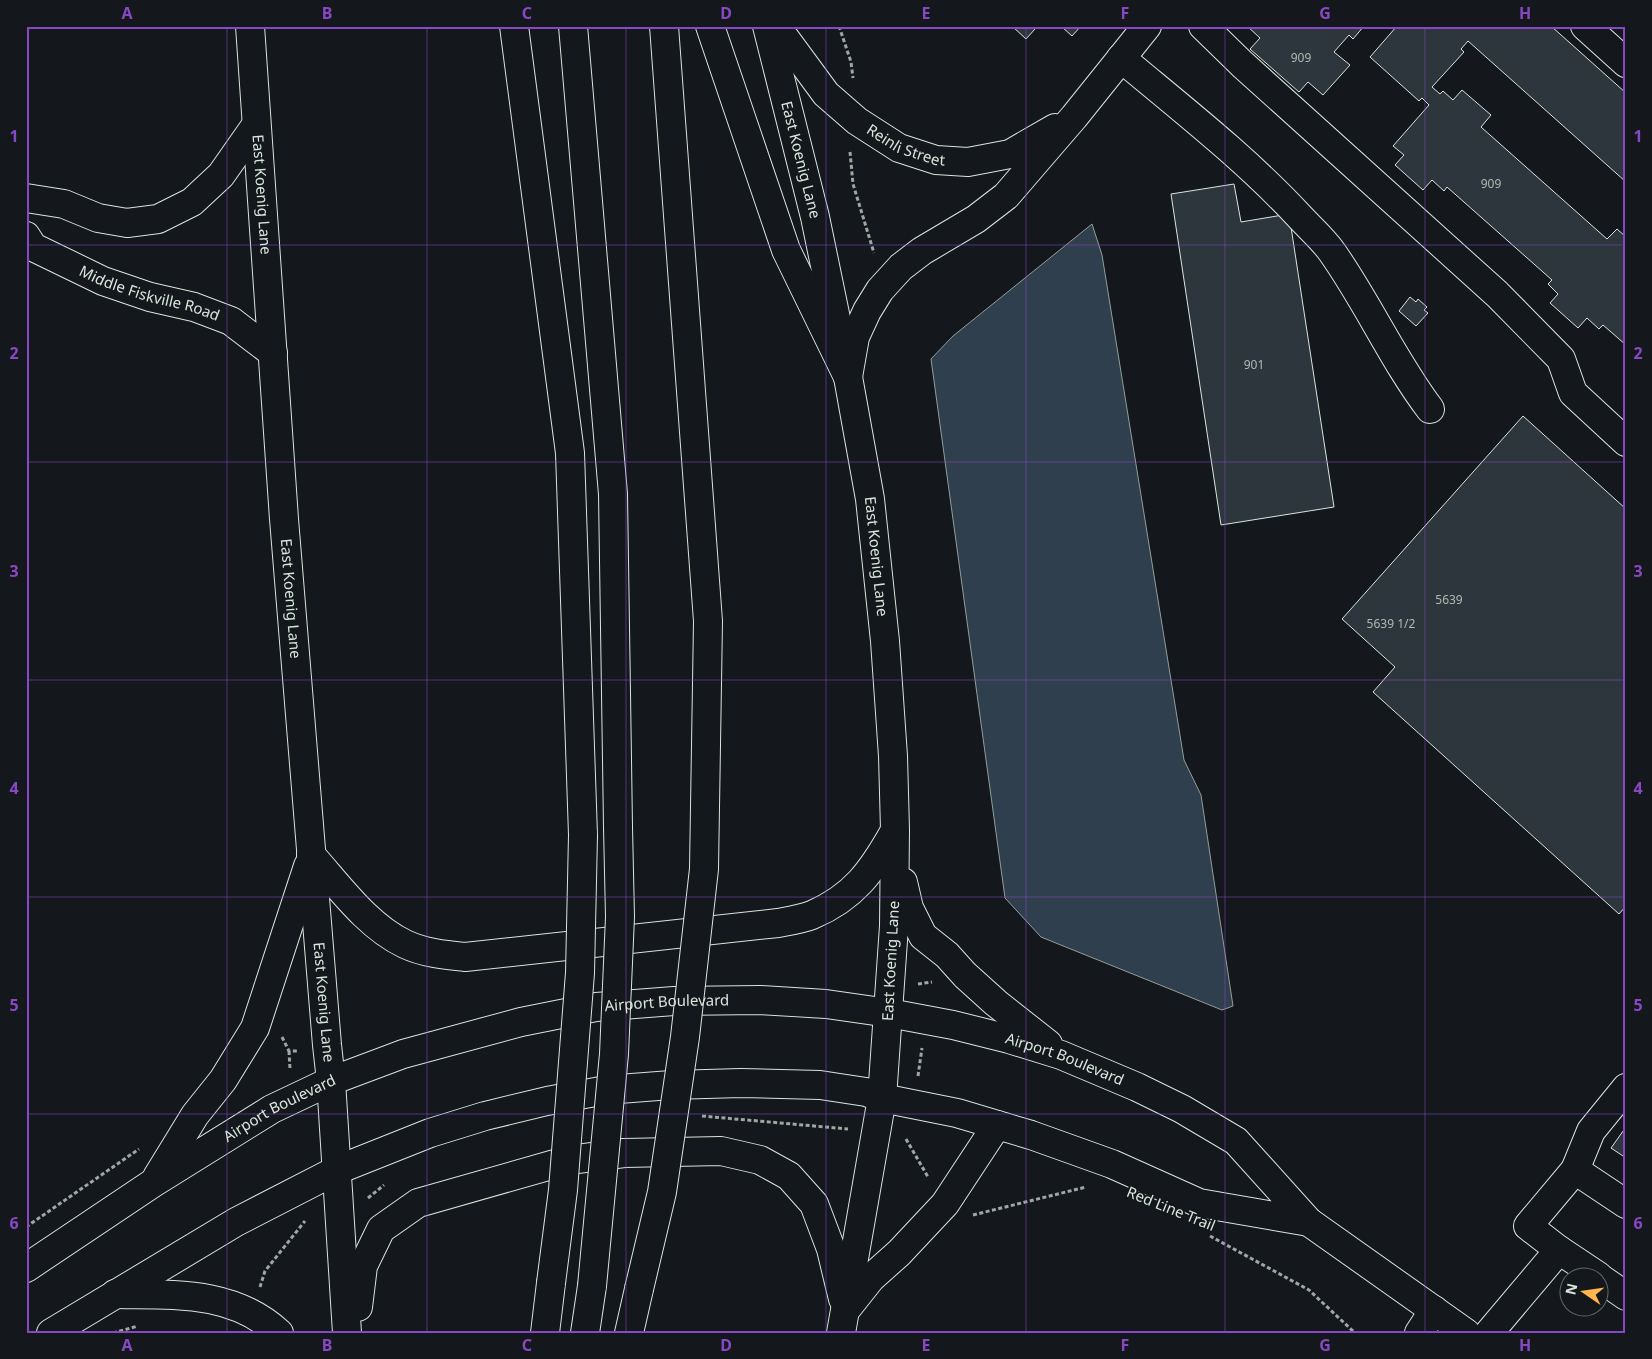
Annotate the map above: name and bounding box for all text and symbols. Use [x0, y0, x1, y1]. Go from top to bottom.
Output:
text: A [121, 2, 133, 24]
text: B [322, 2, 332, 24]
text: C [522, 2, 532, 24]
text: D [720, 2, 732, 24]
text: E [922, 2, 931, 24]
text: F [1121, 2, 1129, 24]
text: G [1319, 2, 1331, 24]
text: H [1519, 2, 1531, 24]
house number: 909 [1291, 49, 1311, 66]
street label: East Koenig Lane [777, 99, 826, 220]
street label: Reinli Street [863, 119, 946, 170]
text: 1 [9, 125, 19, 147]
text: 1 [1633, 125, 1643, 147]
street label: East Koenig Lane [249, 134, 277, 255]
house number: 909 [1481, 175, 1501, 192]
street label: Middle Fiskville Road [76, 260, 223, 325]
text: 2 [9, 342, 19, 364]
text: 2 [1633, 342, 1643, 364]
house number: 901 [1244, 356, 1264, 373]
street label: East Koenig Lane [861, 495, 893, 617]
street label: East Koenig Lane [277, 538, 306, 659]
text: 3 [9, 560, 19, 582]
text: 3 [1633, 560, 1643, 582]
house number: 5639 [1435, 591, 1463, 608]
house number: 5639 1/2 [1367, 615, 1416, 632]
text: 4 [9, 777, 19, 799]
text: 4 [1633, 777, 1643, 799]
street label: East Koenig Lane [877, 900, 903, 1022]
street label: East Koenig Lane [310, 941, 340, 1063]
street label: Airport Boulevard [604, 989, 729, 1015]
text: 5 [9, 994, 19, 1016]
text: 5 [1633, 994, 1643, 1016]
street label: Airport Boulevard [1003, 1028, 1127, 1089]
street label: Airport Boulevard [219, 1069, 339, 1146]
street label: Red Line Trail [1124, 1181, 1219, 1235]
text: 6 [9, 1212, 19, 1234]
text: 6 [1633, 1212, 1643, 1234]
north arrow [1560, 1266, 1610, 1316]
text: N [1560, 1281, 1581, 1297]
text: A [121, 1334, 133, 1356]
text: B [322, 1334, 332, 1356]
text: C [522, 1334, 532, 1356]
text: D [720, 1334, 732, 1356]
text: E [922, 1334, 931, 1356]
text: F [1121, 1334, 1129, 1356]
text: G [1319, 1334, 1331, 1356]
text: H [1519, 1334, 1531, 1356]

